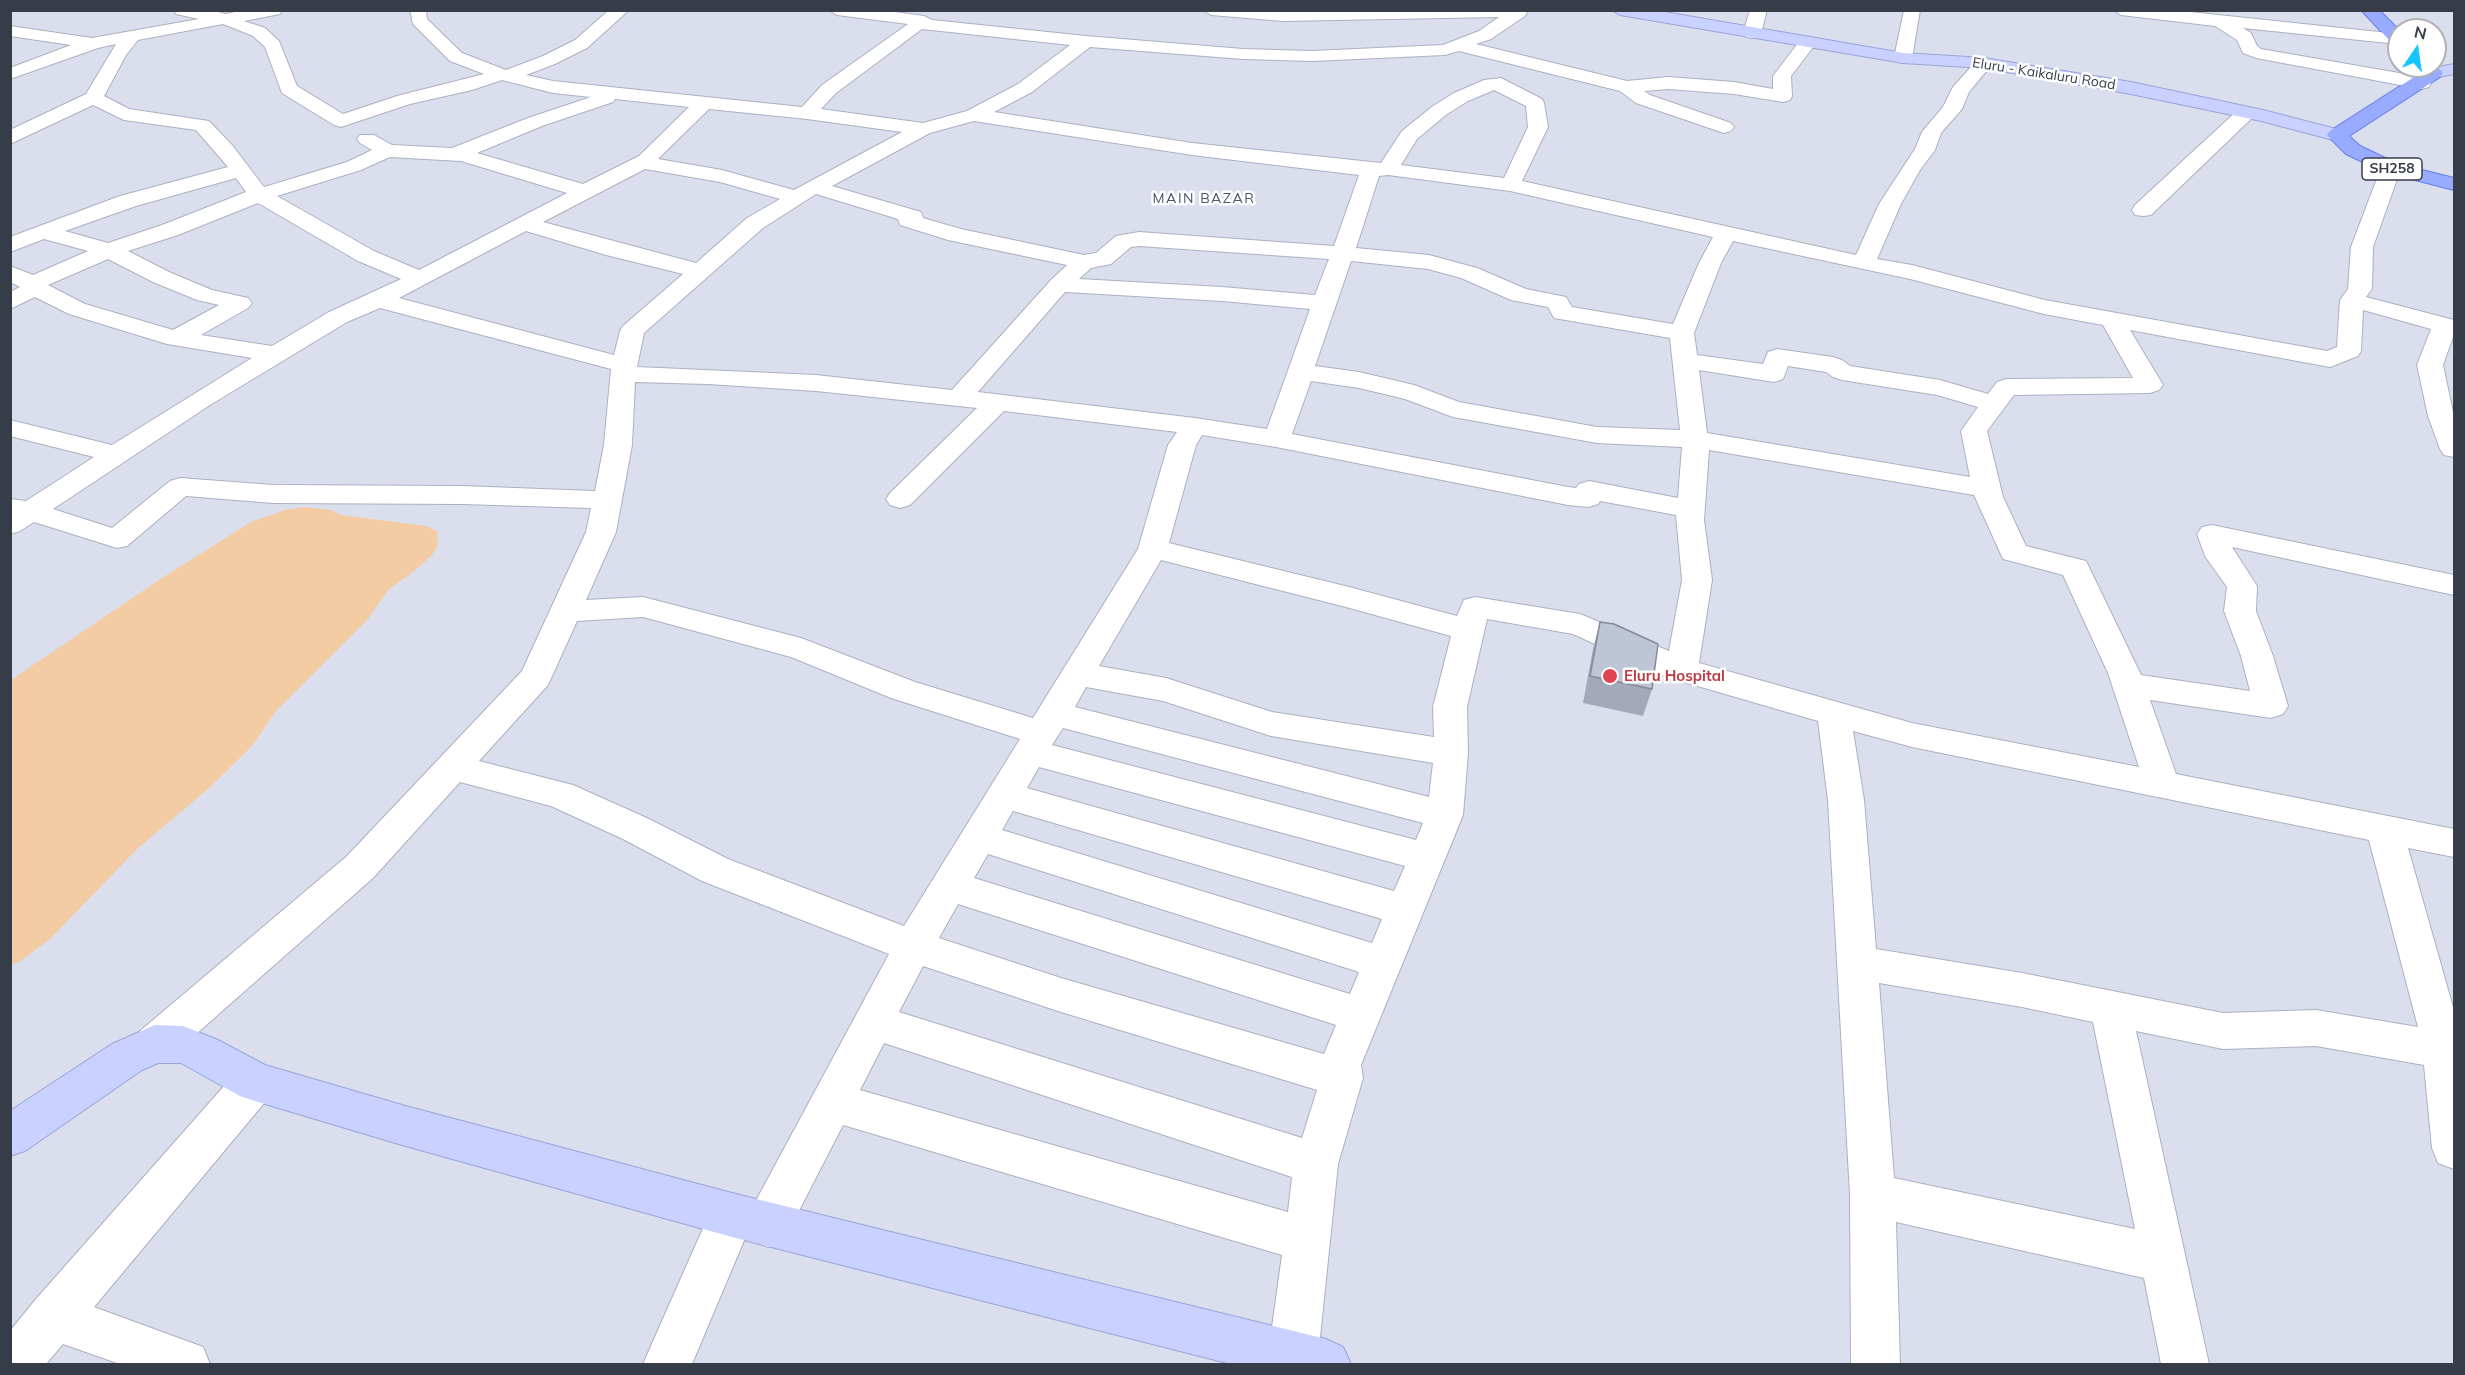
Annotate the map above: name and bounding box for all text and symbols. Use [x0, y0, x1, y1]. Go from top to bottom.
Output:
north arrow [2387, 18, 2447, 78]
text: N [2412, 21, 2429, 44]
street label: Eluru - Kaikaluru Road [1971, 54, 2117, 94]
road number: SH258 [2362, 158, 2422, 180]
district label: MAIN BAZAR [1153, 191, 1255, 207]
marker: Eluru Hospital [1601, 667, 1619, 685]
place label: Eluru Hospital [1624, 667, 1725, 685]

